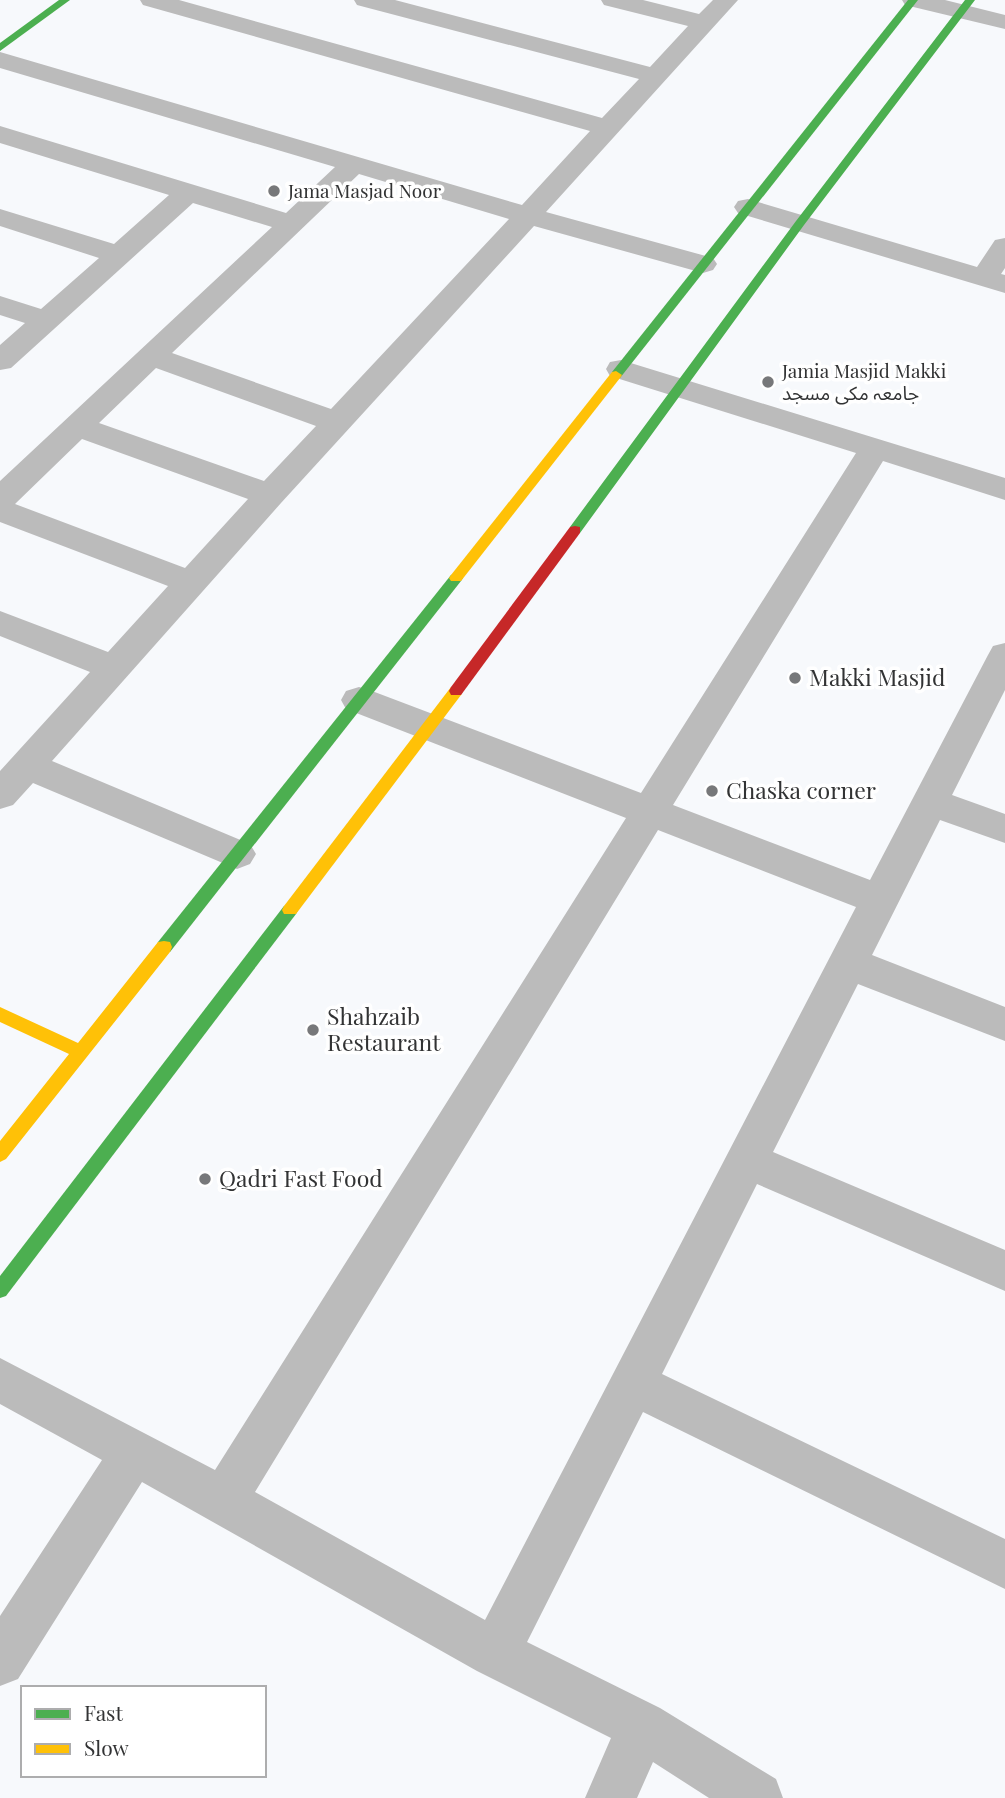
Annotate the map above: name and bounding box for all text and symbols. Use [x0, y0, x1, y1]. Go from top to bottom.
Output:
place label: Jama Masjad Noor [287, 177, 442, 203]
marker: Jama Masjad Noor [266, 183, 282, 199]
place label: Jamia Masjid Makki جامعہ مکی مسجد [781, 357, 947, 405]
marker: Jamia Masjid Makki جامعہ مکی مسجد [760, 374, 776, 390]
place label: Makki Masjid [809, 661, 945, 692]
marker: Makki Masjid [787, 670, 803, 686]
place label: Chaska corner [726, 774, 876, 805]
marker: Chaska corner [704, 783, 720, 799]
place label: Shahzaib Restaurant [327, 1000, 441, 1057]
marker: Shahzaib Restaurant [305, 1022, 321, 1038]
place label: Qadri Fast Food [219, 1162, 383, 1193]
marker: Qadri Fast Food [197, 1171, 213, 1187]
legend [21, 1686, 266, 1777]
text: Fast [84, 1698, 123, 1726]
text: Slow [84, 1733, 129, 1761]

